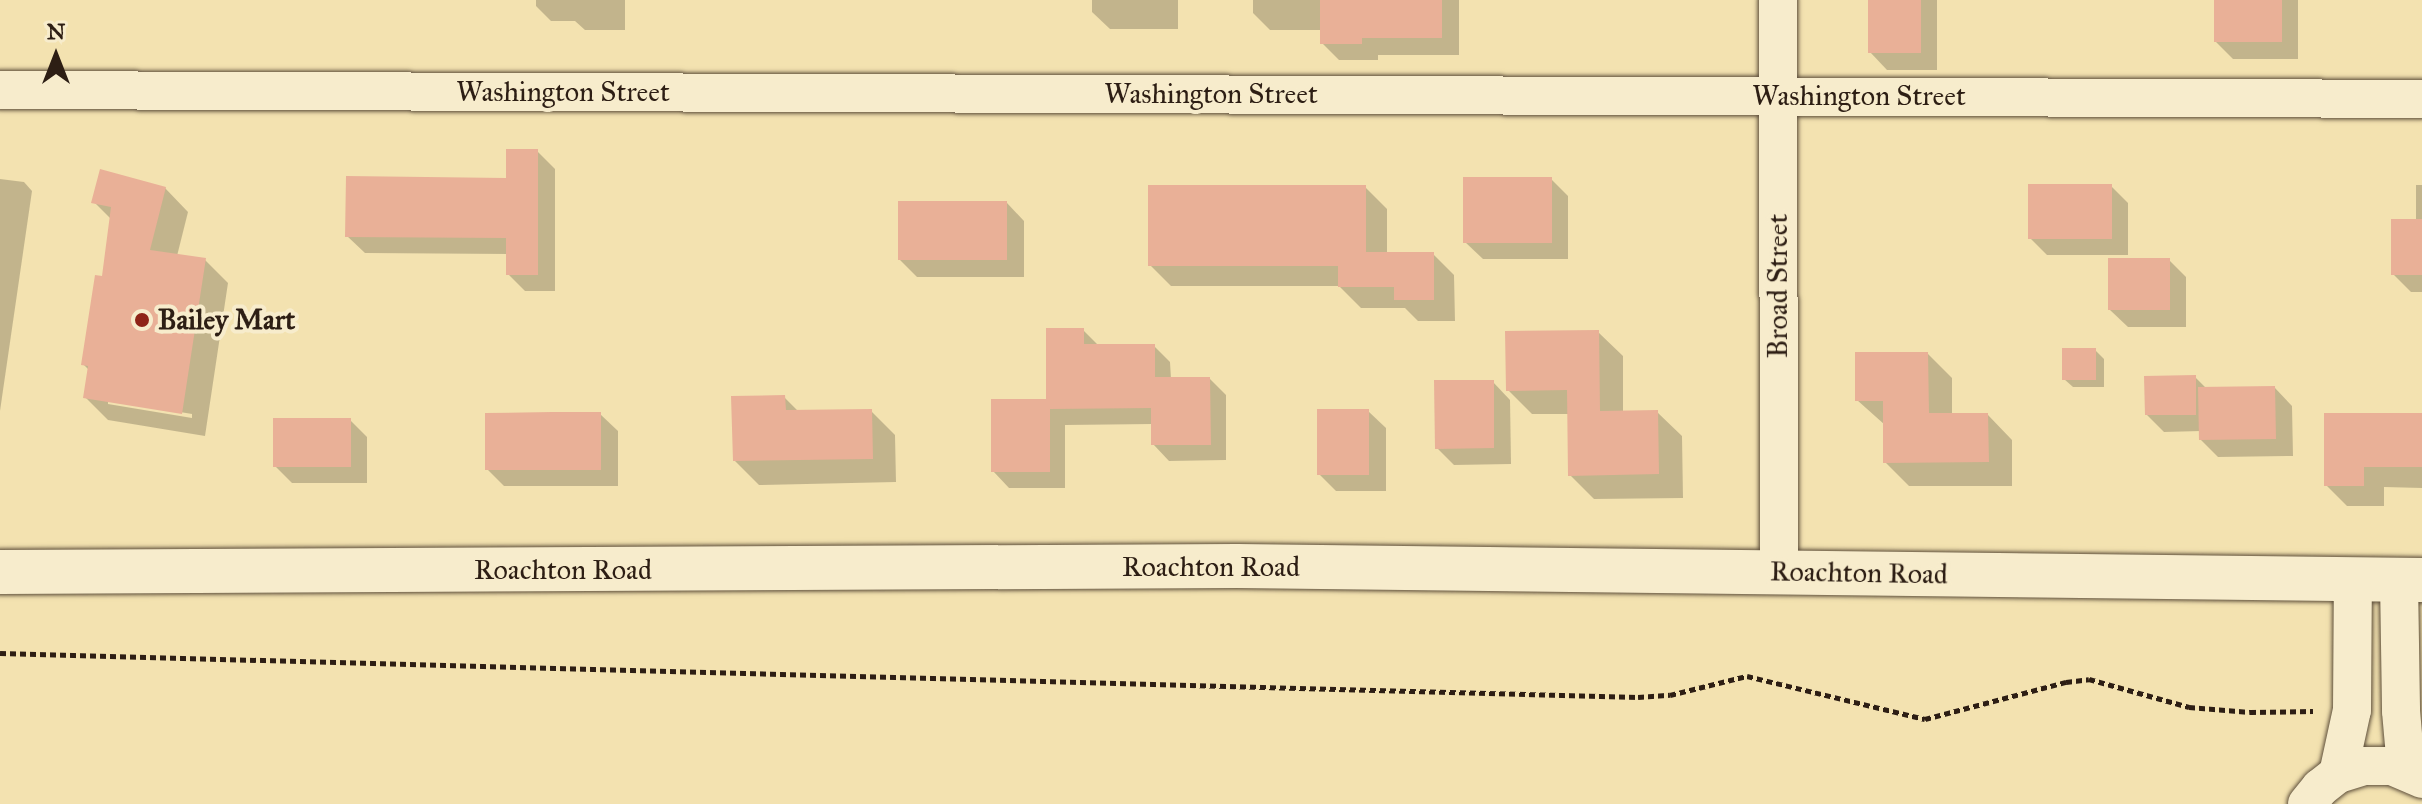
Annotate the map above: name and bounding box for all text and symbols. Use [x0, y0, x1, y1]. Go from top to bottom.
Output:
north arrow [16, 16, 96, 96]
text: N [47, 18, 65, 45]
street label: Washington Street [456, 75, 670, 109]
street label: Washington Street [1104, 77, 1318, 111]
street label: Washington Street [1752, 79, 1966, 113]
street label: Broad Street [1761, 214, 1795, 358]
place label: Bailey Mart [158, 303, 295, 337]
marker: Bailey Mart [133, 311, 151, 329]
street label: Roachton Road [1122, 550, 1300, 584]
street label: Roachton Road [474, 553, 652, 587]
street label: Roachton Road [1770, 555, 1948, 591]

